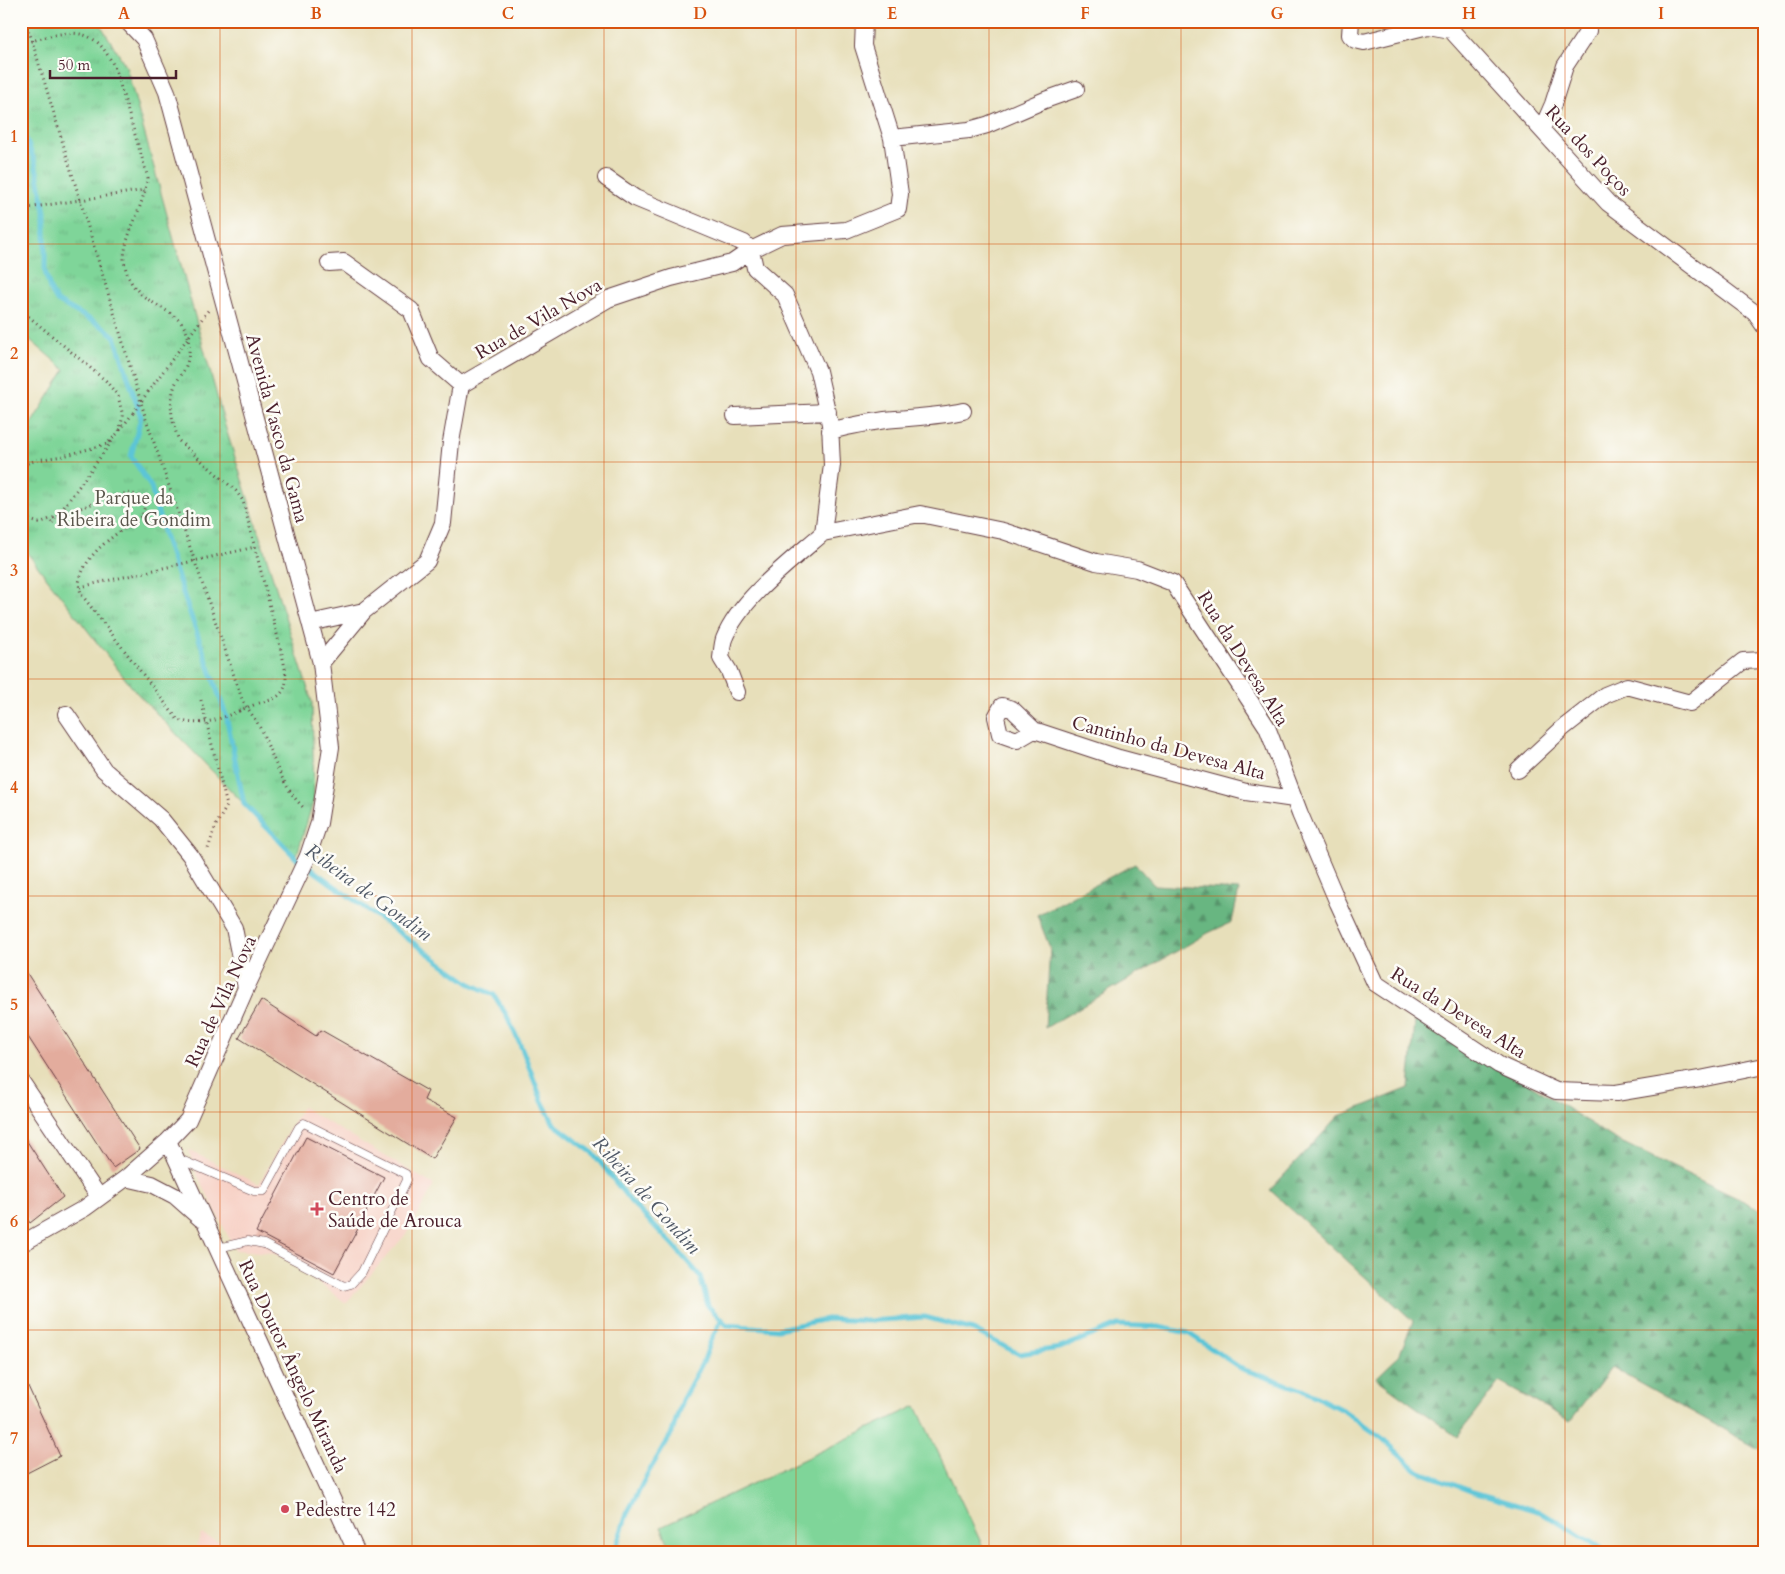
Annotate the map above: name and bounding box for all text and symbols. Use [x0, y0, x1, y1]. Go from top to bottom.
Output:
text: A [118, 3, 130, 25]
text: B [310, 3, 322, 25]
text: C [502, 3, 514, 25]
text: D [693, 3, 707, 25]
text: E [887, 3, 897, 25]
text: F [1080, 3, 1090, 25]
text: G [1270, 3, 1284, 25]
text: H [1462, 3, 1476, 25]
text: I [1658, 3, 1664, 25]
scale bar [50, 48, 176, 80]
text: 50 m [58, 55, 90, 75]
street label: Rua dos Poços [1539, 100, 1637, 202]
text: 1 [10, 126, 18, 148]
street label: Rua de Vila Nova [470, 272, 607, 366]
street label: Avenida Vasco da Gama [239, 331, 315, 526]
text: 2 [10, 343, 18, 365]
park label: Parque da Ribeira de Gondim [57, 485, 212, 533]
text: 3 [10, 560, 18, 582]
street label: Rua da Devesa Alta [1191, 586, 1295, 731]
street label: Cantinho da Devesa Alta [1069, 710, 1268, 786]
text: 4 [10, 777, 18, 799]
water label: Ribeira de Gondim [300, 837, 437, 948]
street label: Rua de Vila Nova [179, 931, 263, 1071]
street label: Rua da Devesa Alta [1386, 961, 1531, 1065]
text: 5 [10, 994, 18, 1016]
water label: Ribeira de Gondim [586, 1130, 707, 1260]
place label: Centro de Saúde de Arouca [328, 1186, 462, 1234]
marker: Centro de Saúde de Arouca [310, 1202, 324, 1216]
text: 6 [10, 1211, 18, 1233]
street label: Rua Doutor Ângelo Miranda [232, 1255, 355, 1477]
text: 7 [10, 1428, 18, 1450]
place label: Pedestre 142 [295, 1497, 396, 1523]
marker: Pedestre 142 [279, 1503, 291, 1515]

